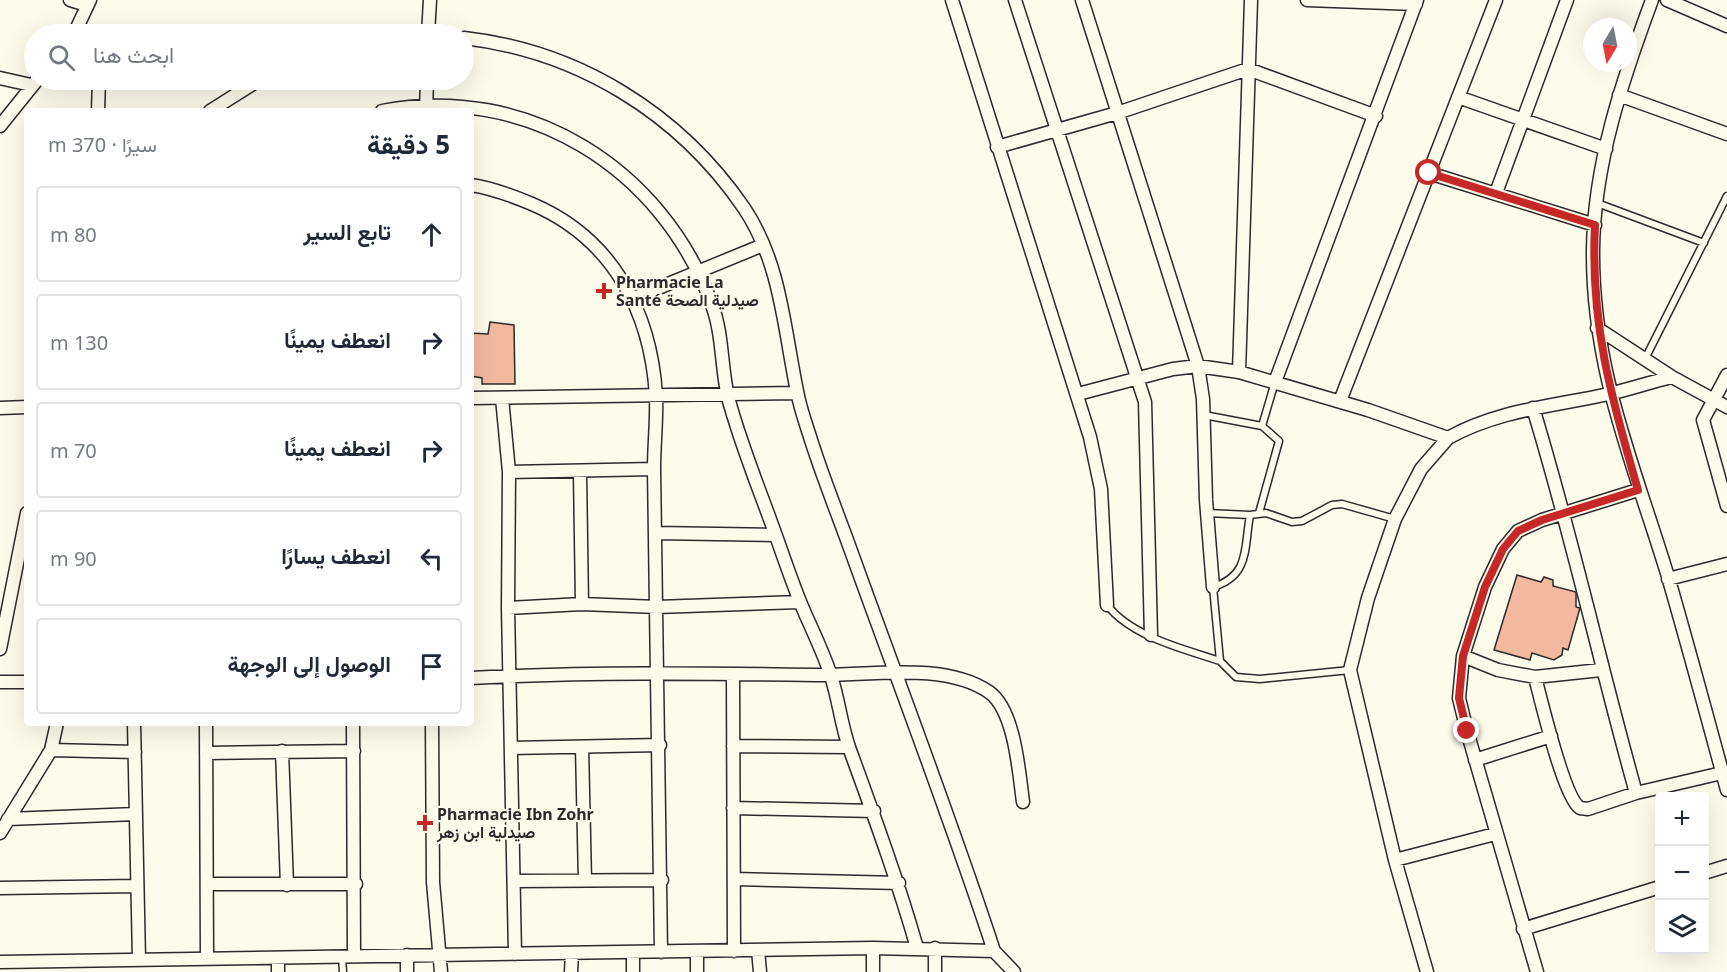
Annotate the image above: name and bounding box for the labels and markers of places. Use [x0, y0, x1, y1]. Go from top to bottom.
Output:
place label: Pharmacie La Santé صيدلية الصحة [616, 271, 759, 311]
marker: Pharmacie La Santé صيدلية الصحة [597, 284, 611, 298]
place label: Pharmacie Ibn Zohr صيدلية ابن زهر [436, 803, 594, 843]
marker: Pharmacie Ibn Zohr صيدلية ابن زهر [418, 816, 432, 830]

